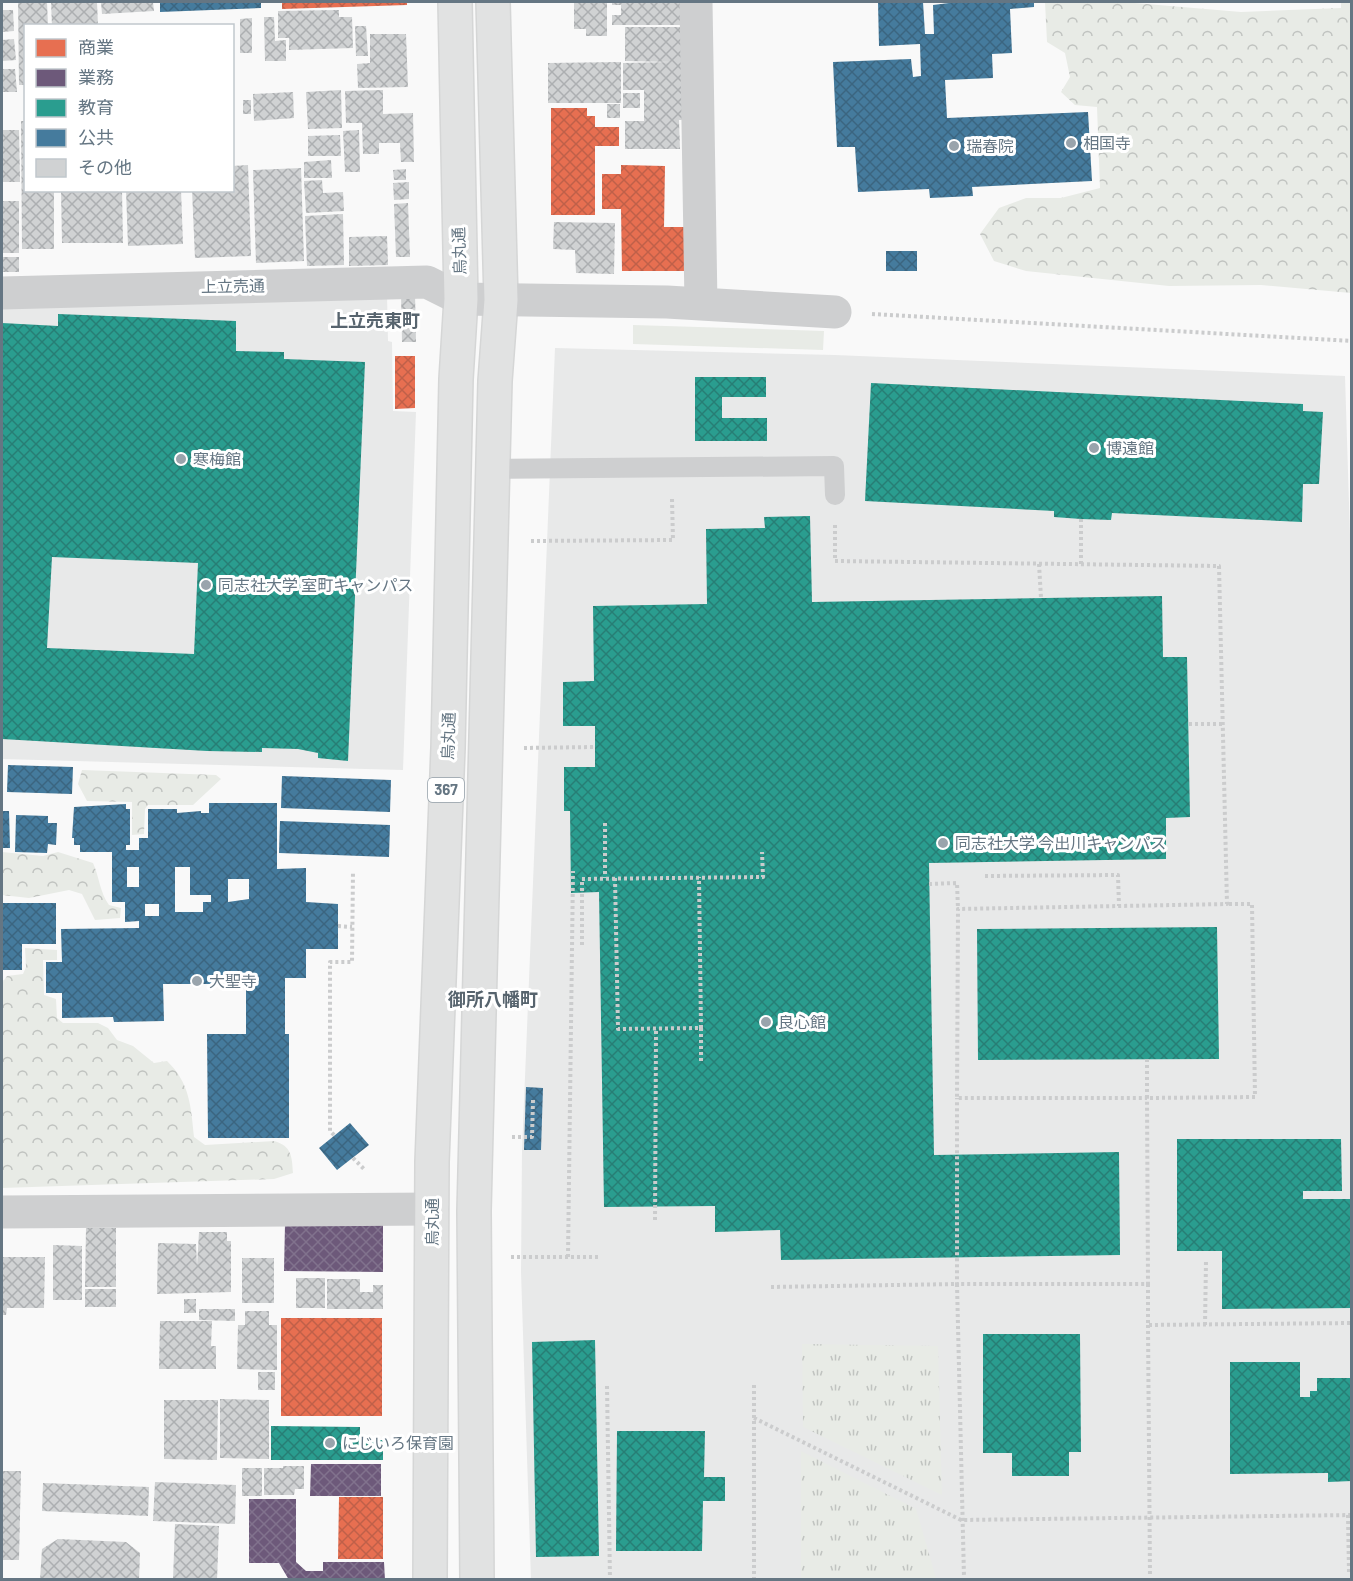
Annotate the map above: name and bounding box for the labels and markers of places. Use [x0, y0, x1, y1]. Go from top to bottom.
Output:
place label: 相国寺 [1083, 133, 1131, 152]
place label: 瑞春院 [966, 136, 1014, 155]
marker: 相国寺 [1064, 136, 1078, 150]
marker: 瑞春院 [947, 139, 961, 153]
place label: 博遠館 [1106, 438, 1154, 457]
marker: 博遠館 [1087, 441, 1101, 455]
place label: 寒梅館 [193, 449, 241, 468]
marker: 寒梅館 [174, 452, 188, 466]
place label: 同志社大学 室町キャンパス [218, 575, 413, 594]
marker: 同志社大学 室町キャンパス [199, 578, 213, 592]
place label: 同志社大学 今出川キャンパス [955, 833, 1166, 852]
marker: 同志社大学 今出川キャンパス [936, 836, 950, 850]
place label: 大聖寺 [209, 971, 257, 990]
marker: 大聖寺 [190, 974, 204, 988]
place label: 良心館 [778, 1012, 826, 1031]
marker: 良心館 [759, 1015, 773, 1029]
place label: にじいろ保育園 [342, 1433, 454, 1452]
marker: にじいろ保育園 [323, 1436, 337, 1450]

